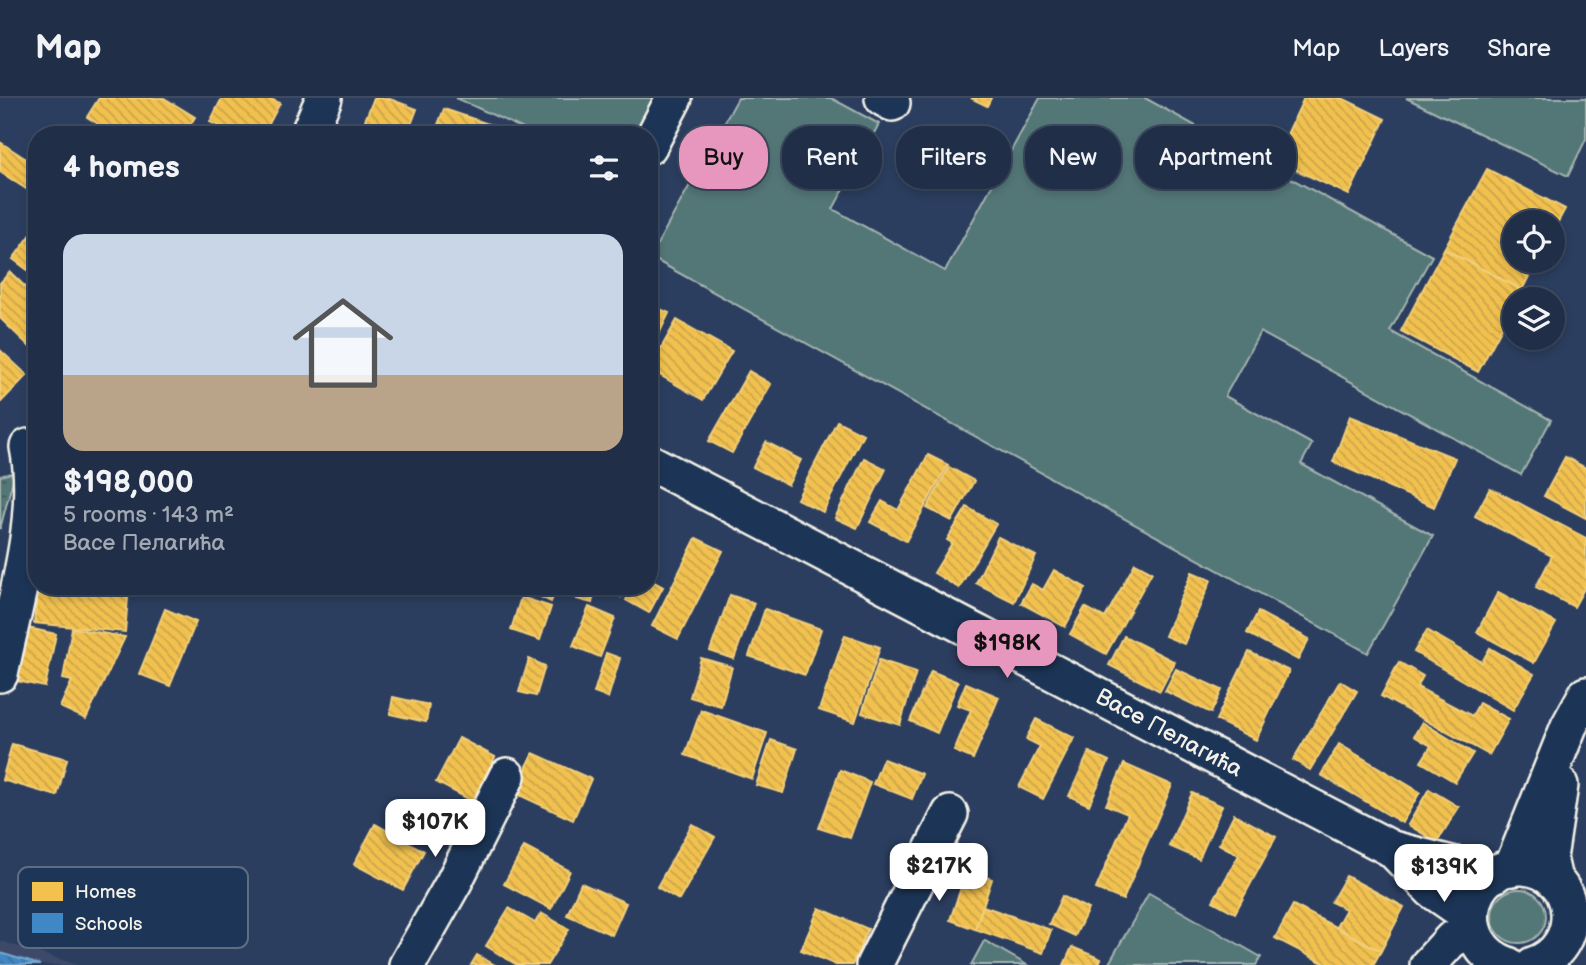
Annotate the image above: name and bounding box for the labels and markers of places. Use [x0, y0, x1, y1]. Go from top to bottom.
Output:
pin: $198K [958, 620, 1056, 680]
pin: $107K [386, 800, 484, 859]
pin: $217K [890, 844, 988, 903]
pin: $139K [1395, 844, 1493, 904]

